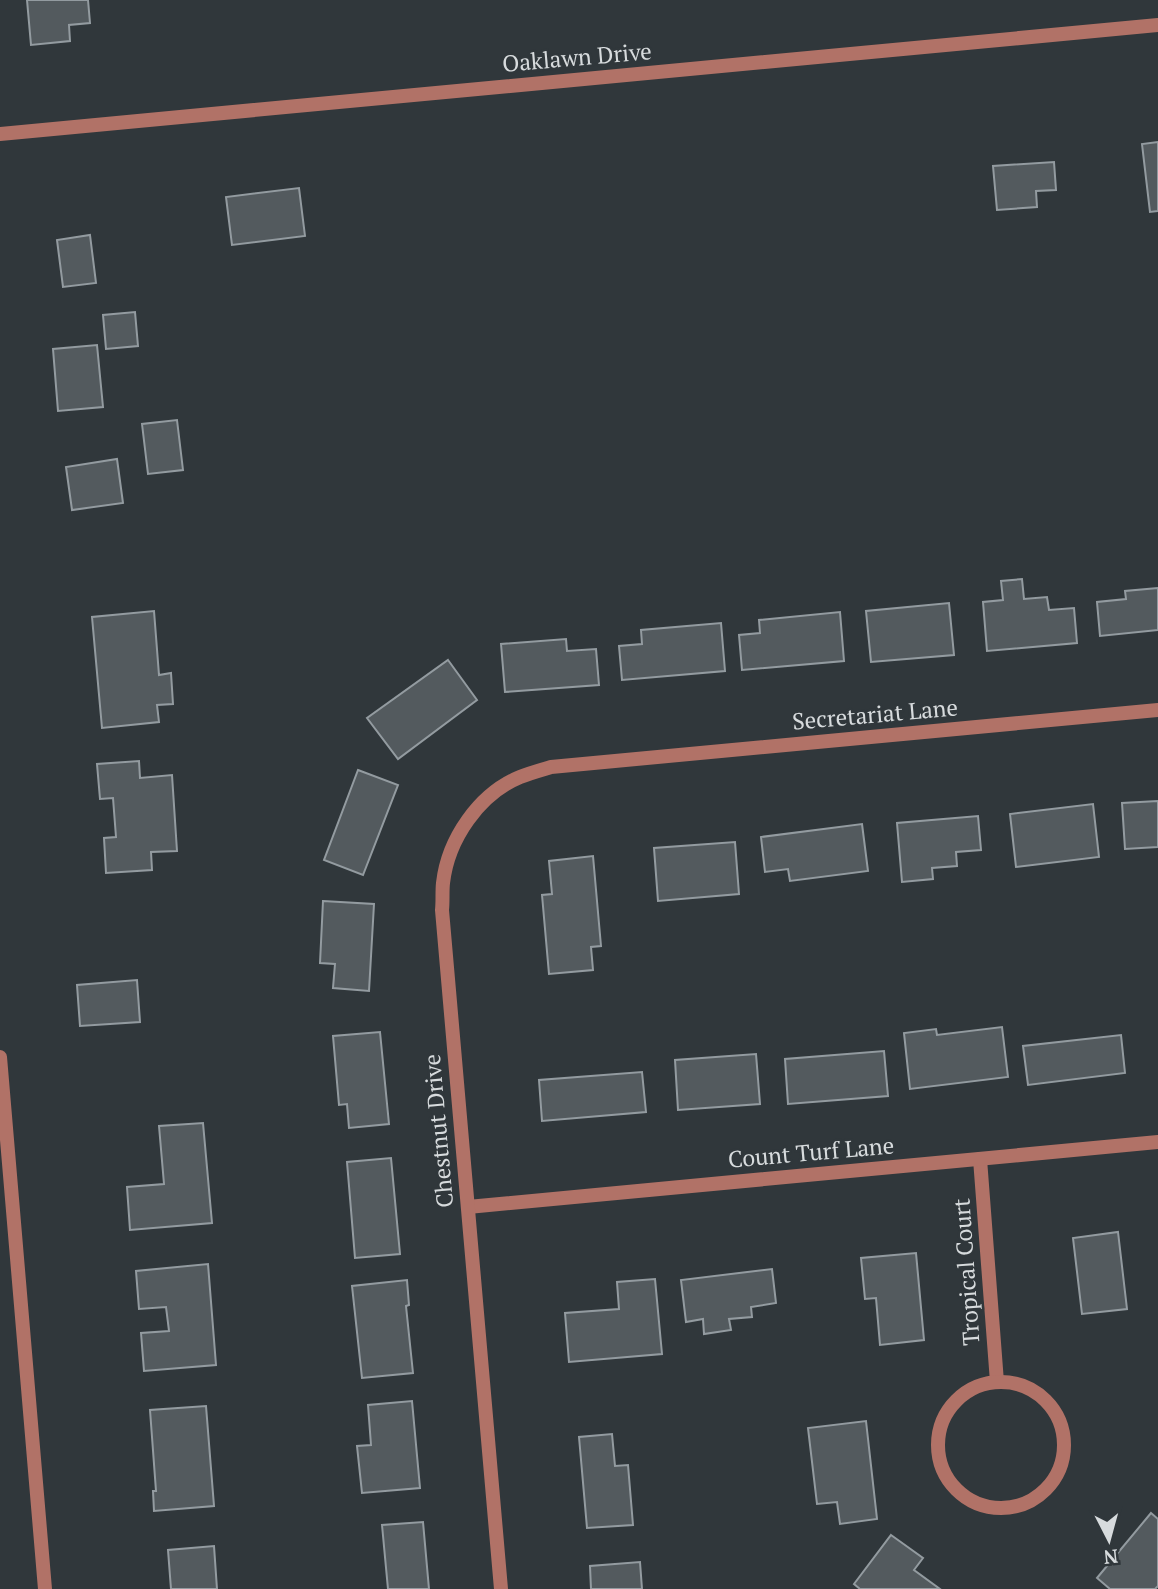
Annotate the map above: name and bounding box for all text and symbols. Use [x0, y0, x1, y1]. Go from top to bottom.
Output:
street label: Oaklawn Drive [501, 35, 653, 79]
street label: Secretariat Lane [791, 691, 959, 737]
street label: Chestnut Drive [416, 1053, 460, 1209]
street label: Count Turf Lane [727, 1129, 895, 1175]
street label: Tropical Court [945, 1197, 987, 1347]
north arrow [1074, 1505, 1144, 1575]
text: N [1102, 1544, 1119, 1571]

